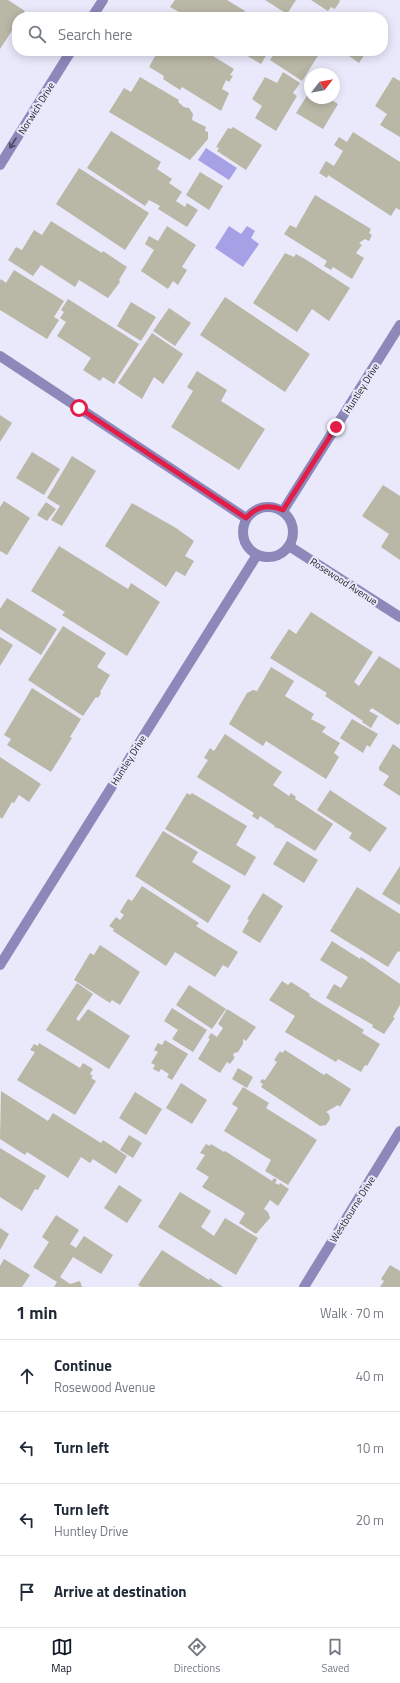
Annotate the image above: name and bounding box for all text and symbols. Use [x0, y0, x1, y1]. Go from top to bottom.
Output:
search box [12, 12, 388, 56]
icon: search [26, 23, 48, 45]
text: Search here [58, 23, 132, 46]
north arrow [304, 68, 340, 104]
street label: Norwich Drive [14, 79, 58, 137]
one-way arrow [9, 138, 18, 149]
street label: Huntley Drive [340, 360, 383, 416]
route start [70, 399, 88, 417]
route end [327, 418, 345, 436]
street label: Rosewood Avenue [307, 554, 380, 609]
street label: Huntley Drive [107, 732, 150, 788]
street label: Westbourne Drive [326, 1173, 379, 1245]
text: 1 min [16, 1300, 57, 1326]
text: Walk · 70 m [320, 1303, 384, 1323]
text: Continue [54, 1354, 112, 1377]
icon: ahead [16, 1365, 38, 1387]
text: 40 m [356, 1366, 384, 1386]
text: Rosewood Avenue [54, 1377, 155, 1397]
text: Turn left [54, 1436, 109, 1459]
icon: left [16, 1437, 38, 1459]
text: 10 m [356, 1438, 384, 1458]
text: Turn left [54, 1498, 109, 1521]
icon: left [16, 1509, 38, 1531]
text: 20 m [356, 1510, 384, 1530]
text: Huntley Drive [54, 1521, 128, 1541]
text: Arrive at destination [54, 1580, 187, 1603]
icon: arrive [16, 1581, 38, 1603]
tab: Map [51, 1636, 73, 1676]
tab: Directions [174, 1636, 220, 1676]
tab: Saved [321, 1636, 349, 1676]

